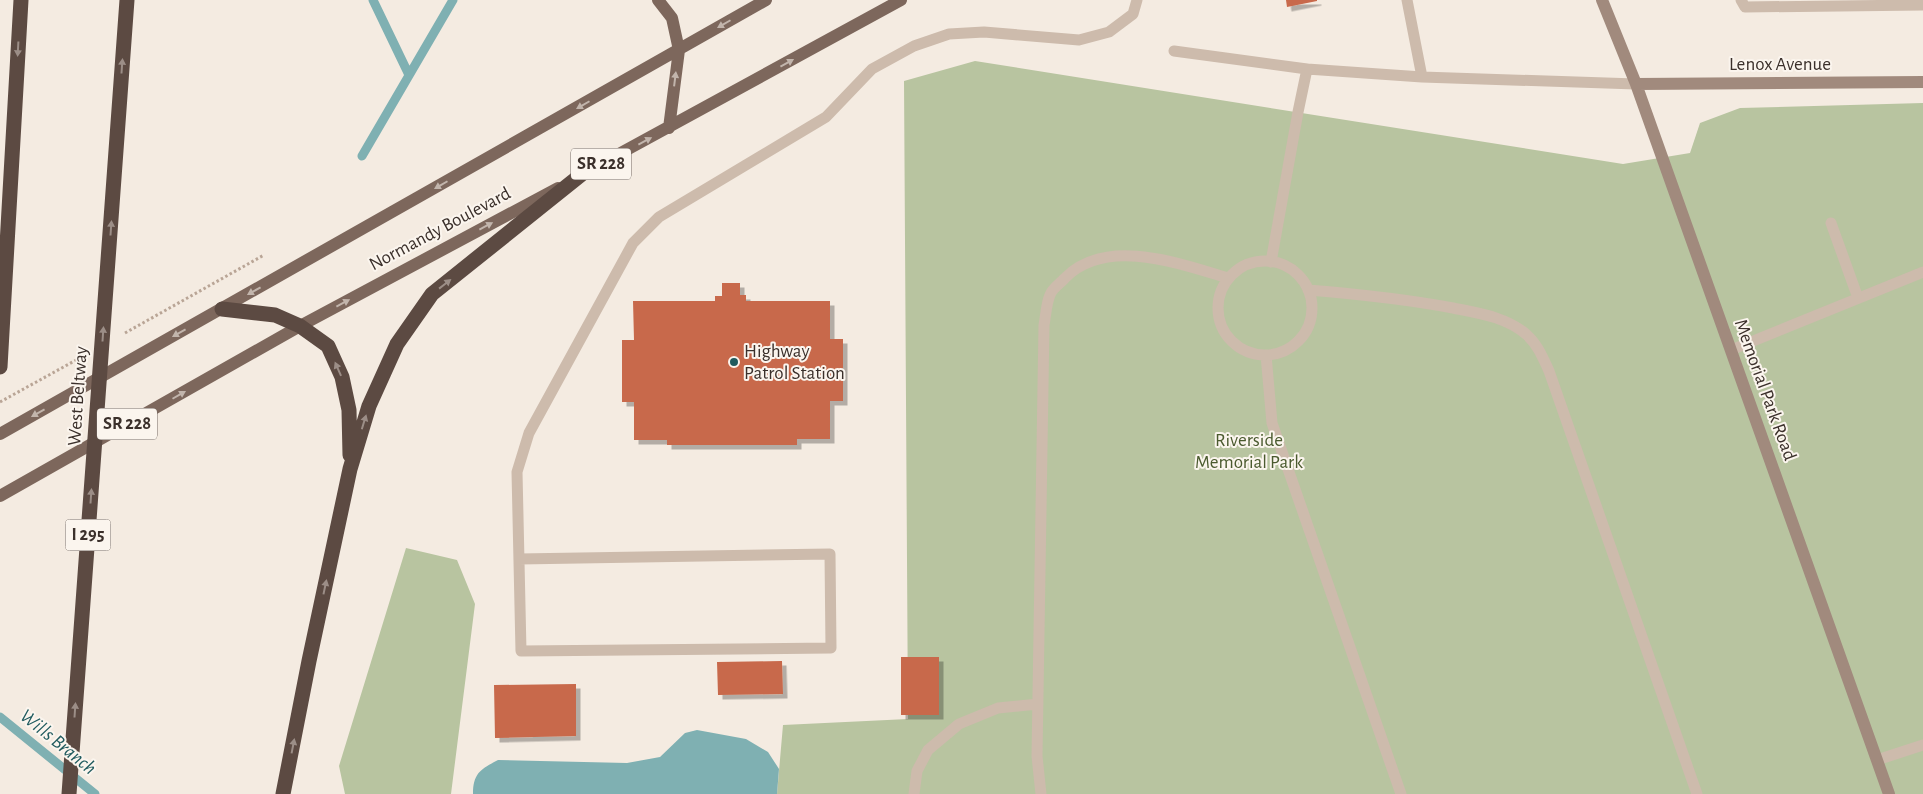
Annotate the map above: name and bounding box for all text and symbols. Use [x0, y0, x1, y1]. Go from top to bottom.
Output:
one-way arrow [716, 20, 731, 28]
one-way arrow [14, 41, 22, 57]
street label: Lenox Avenue [1729, 55, 1831, 74]
one-way arrow [119, 58, 127, 74]
one-way arrow [780, 59, 794, 67]
one-way arrow [671, 71, 679, 87]
one-way arrow [576, 100, 589, 109]
one-way arrow [637, 137, 652, 145]
road number: SR 228 [571, 148, 631, 180]
one-way arrow [434, 181, 449, 189]
street label: Normandy Boulevard [366, 184, 514, 274]
one-way arrow [107, 220, 115, 236]
one-way arrow [479, 222, 493, 230]
one-way arrow [438, 278, 451, 289]
one-way arrow [247, 287, 260, 296]
one-way arrow [336, 299, 350, 307]
street label: Memorial Park Road [1731, 317, 1799, 463]
one-way arrow [99, 326, 107, 342]
one-way arrow [172, 329, 187, 337]
place label: Highway Patrol Station [744, 342, 845, 383]
street label: West Beltway [65, 346, 91, 446]
marker: Highway Patrol Station [728, 356, 740, 368]
one-way arrow [334, 362, 342, 376]
one-way arrow [173, 390, 186, 399]
one-way arrow [31, 408, 44, 417]
road number: SR 228 [97, 408, 157, 439]
one-way arrow [361, 415, 368, 430]
park label: Riverside Memorial Park [1195, 431, 1303, 472]
one-way arrow [87, 488, 95, 504]
road number: I 295 [66, 520, 110, 550]
one-way arrow [321, 578, 329, 594]
one-way arrow [71, 702, 79, 718]
water label: Wills Branch [16, 706, 100, 778]
one-way arrow [289, 738, 297, 754]

